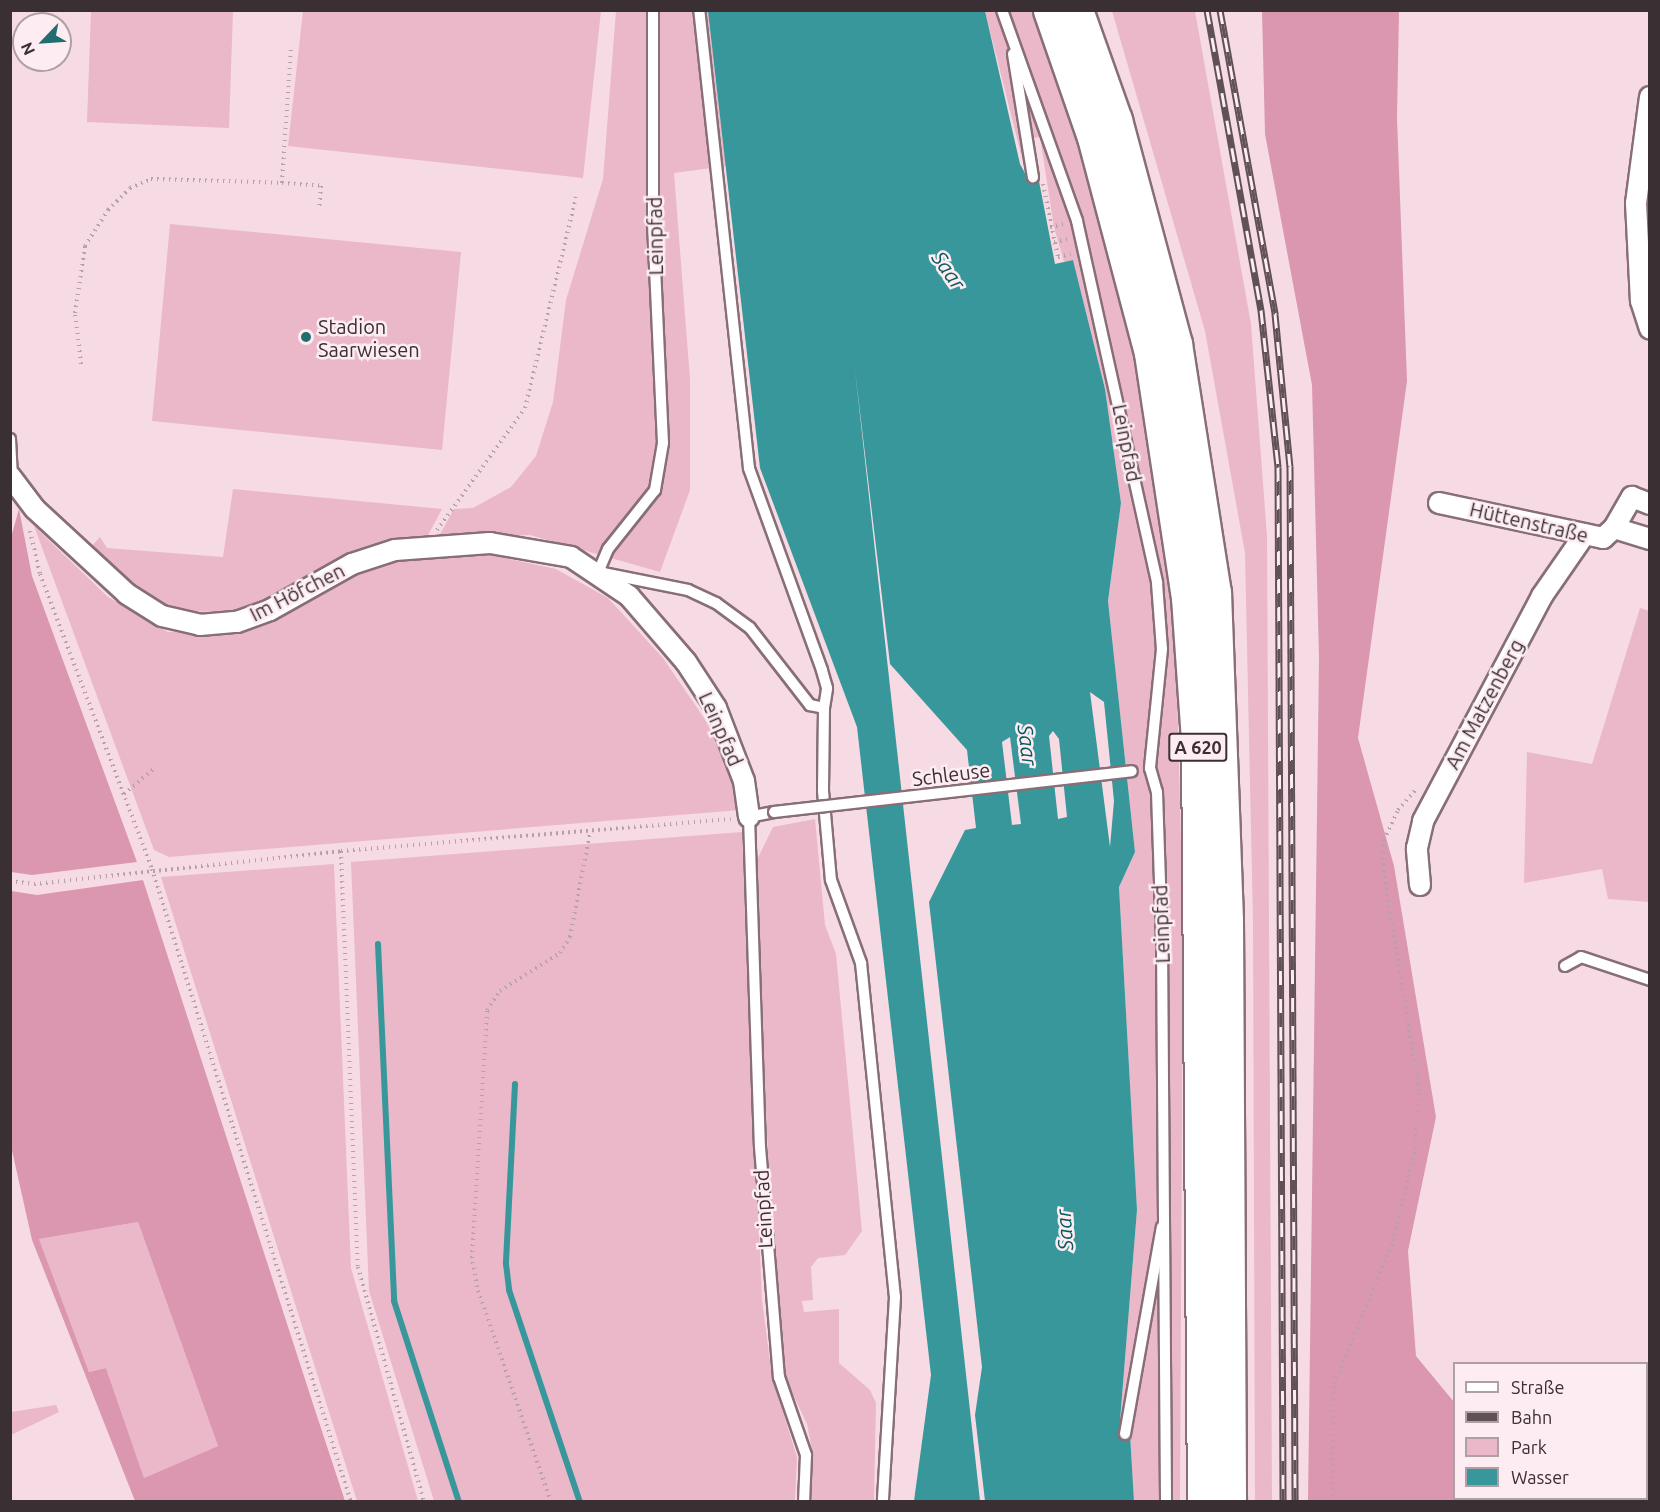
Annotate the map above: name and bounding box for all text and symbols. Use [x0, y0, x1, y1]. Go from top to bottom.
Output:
north arrow [12, 12, 72, 72]
text: N [17, 40, 38, 58]
street label: Leinpfad [642, 196, 668, 276]
water label: Saar [927, 246, 971, 294]
place label: Stadion Saarwiesen [318, 314, 420, 361]
marker: Stadion Saarwiesen [299, 330, 313, 344]
street label: Leinpfad [1108, 402, 1146, 484]
street label: Hüttenstraße [1467, 497, 1591, 547]
street label: Im Höfchen [245, 558, 349, 626]
street label: Am Matzenberg [1440, 635, 1528, 773]
street label: Leinpfad [694, 688, 748, 770]
water label: Saar [1013, 723, 1043, 767]
road number: A 620 [1168, 732, 1228, 762]
street label: Schleuse [911, 757, 991, 791]
street label: Leinpfad [1148, 884, 1174, 964]
street label: Leinpfad [749, 1169, 777, 1249]
water label: Saar [1050, 1209, 1078, 1251]
legend [1453, 1362, 1648, 1500]
text: Straße [1511, 1377, 1564, 1397]
text: Bahn [1511, 1407, 1552, 1427]
text: Park [1511, 1437, 1547, 1457]
text: Wasser [1511, 1467, 1569, 1487]

